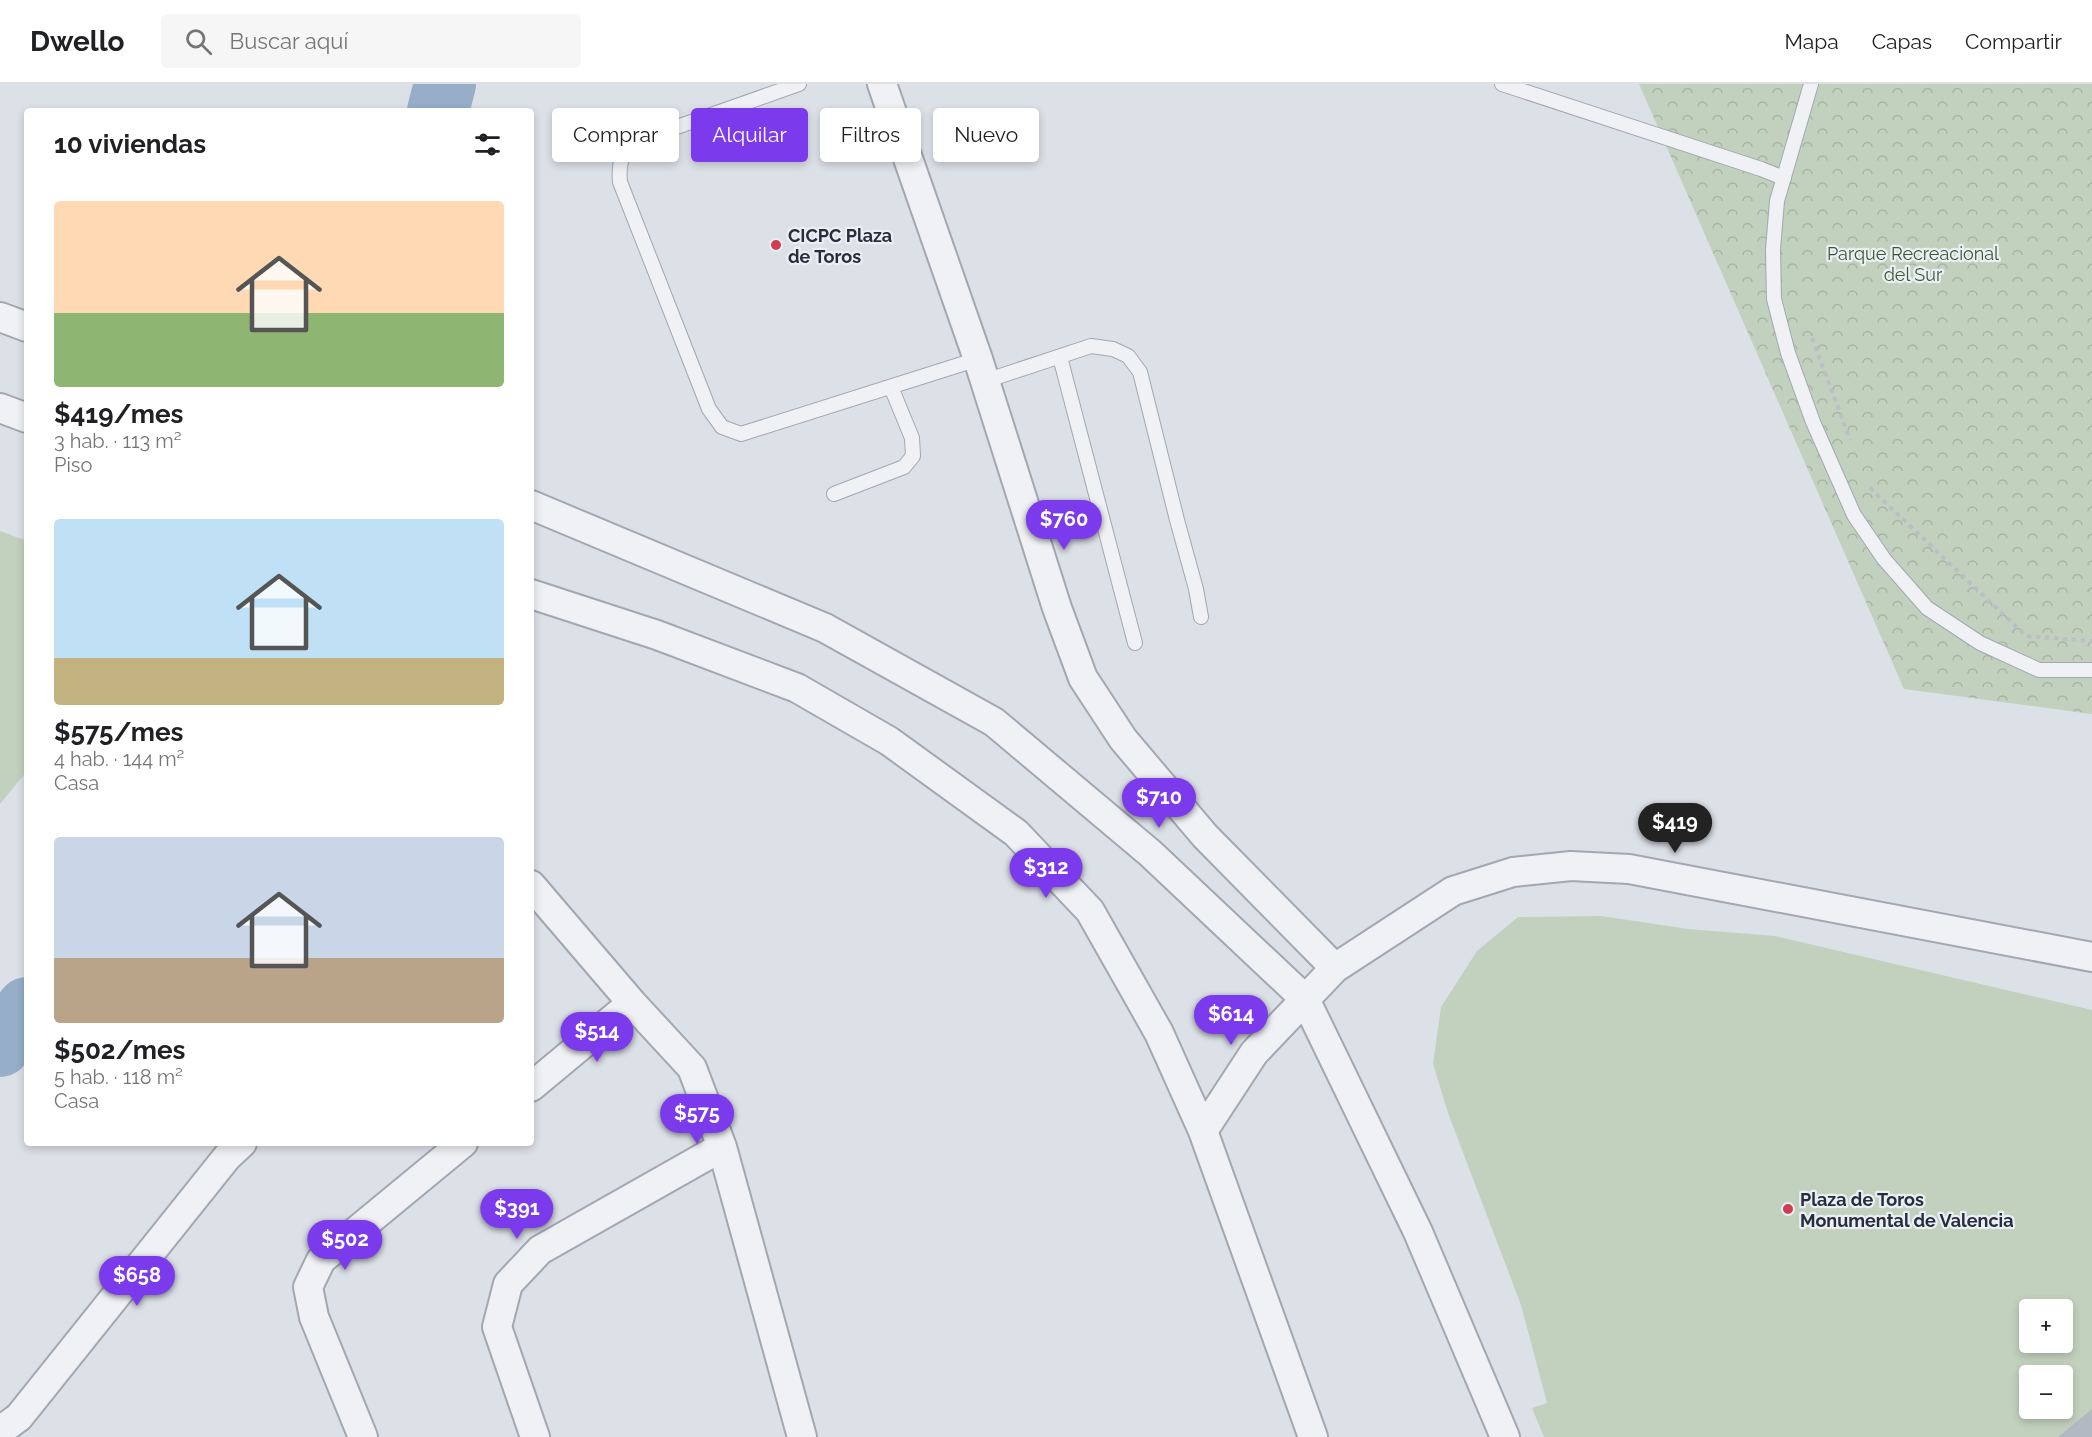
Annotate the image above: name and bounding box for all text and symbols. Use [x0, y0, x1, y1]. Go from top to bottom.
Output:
search box [161, 14, 581, 68]
text: Dwello [30, 25, 125, 58]
icon: search [182, 25, 215, 58]
text: Buscar aquí [230, 28, 348, 54]
text: Mapa [1784, 29, 1839, 54]
text: Capas [1872, 29, 1932, 54]
text: Compartir [1965, 29, 2062, 54]
chip: Comprar [552, 108, 679, 162]
chip: Alquilar [691, 108, 808, 162]
chip: Filtros [820, 108, 921, 162]
chip: Nuevo [933, 108, 1039, 162]
icon: filters [471, 128, 504, 161]
text: 10 viviendas [54, 129, 206, 159]
place label: CICPC Plaza de Toros [788, 225, 892, 267]
marker: CICPC Plaza de Toros [769, 238, 783, 252]
icon: home [225, 240, 333, 348]
park label: Parque Recreacional del Sur [1827, 243, 1999, 285]
text: $419/mes [54, 399, 183, 429]
text: 3 hab. · 113 m² [54, 429, 181, 453]
text: Piso [54, 453, 92, 477]
pin: $760 [1028, 500, 1100, 551]
text: $760 [1040, 507, 1088, 531]
icon: home [225, 558, 333, 666]
text: $575/mes [54, 717, 183, 747]
text: 4 hab. · 144 m² [54, 747, 184, 771]
text: Casa [54, 771, 99, 795]
pin: $710 [1123, 778, 1195, 829]
text: $710 [1136, 785, 1182, 809]
pin: $419 [1639, 803, 1711, 854]
text: $419 [1652, 810, 1698, 834]
pin: $312 [1010, 848, 1082, 899]
text: $312 [1024, 855, 1068, 879]
icon: home [225, 876, 333, 984]
pin: $614 [1195, 995, 1267, 1046]
text: $614 [1208, 1002, 1254, 1026]
pin: $514 [561, 1012, 633, 1063]
text: $514 [574, 1019, 620, 1043]
text: $502/mes [54, 1035, 185, 1065]
text: 5 hab. · 118 m² [54, 1065, 183, 1089]
text: Casa [54, 1089, 99, 1113]
pin: $575 [661, 1094, 733, 1145]
text: $575 [674, 1101, 720, 1125]
pin: $391 [481, 1189, 553, 1240]
place label: Plaza de Toros Monumental de Valencia [1800, 1189, 2013, 1231]
text: $391 [494, 1196, 540, 1220]
marker: Plaza de Toros Monumental de Valencia [1781, 1202, 1795, 1216]
pin: $502 [309, 1220, 381, 1271]
text: $502 [321, 1227, 369, 1251]
pin: $658 [101, 1256, 173, 1307]
text: $658 [113, 1263, 161, 1287]
map controls [2019, 1299, 2073, 1419]
button: + [2019, 1299, 2073, 1353]
button: − [2019, 1365, 2073, 1419]

